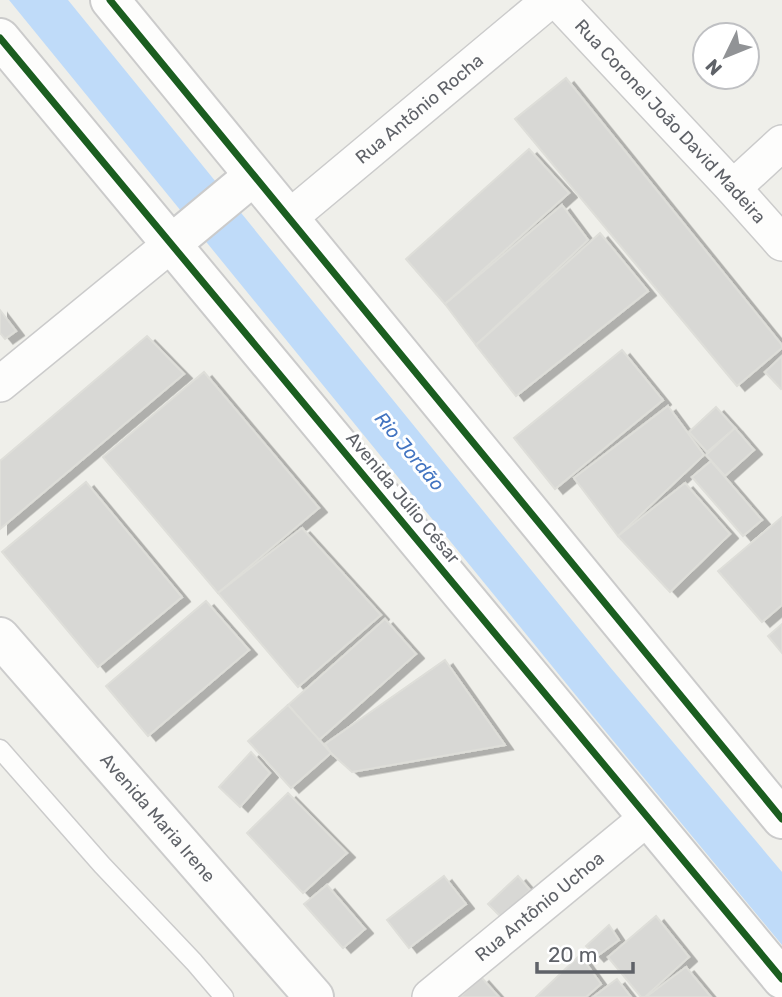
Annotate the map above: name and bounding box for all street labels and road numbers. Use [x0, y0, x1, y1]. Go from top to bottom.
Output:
street label: Rua Coronel João David Madeira [570, 15, 770, 228]
street label: Rua Antônio Rocha [351, 49, 488, 169]
street label: Avenida Júlio César [341, 428, 465, 568]
street label: Avenida Maria Irene [96, 749, 220, 887]
street label: Rua Antônio Uchoa [471, 847, 608, 966]

